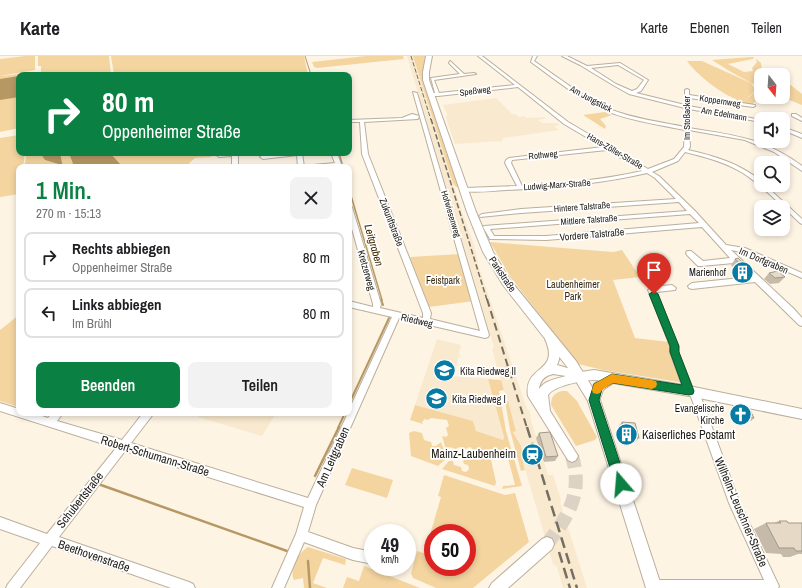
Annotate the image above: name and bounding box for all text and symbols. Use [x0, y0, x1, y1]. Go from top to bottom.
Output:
text: Karte [20, 15, 60, 41]
text: Karte [640, 19, 668, 37]
text: Ebenen [690, 19, 729, 37]
text: Teilen [751, 19, 782, 37]
north arrow [754, 68, 790, 104]
map controls [754, 68, 790, 236]
street label: Am Jungstück [567, 82, 615, 115]
text: 80 m [102, 83, 154, 121]
street label: Speßweg [459, 83, 492, 99]
icon: right [36, 88, 88, 140]
street label: Koppernweg [699, 92, 742, 110]
street label: Im Stoßacker [681, 96, 693, 140]
street label: Am Edelmann [699, 104, 748, 124]
button: sound [754, 112, 790, 148]
text: Oppenheimer Straße [102, 119, 241, 144]
street label: Hans-Zöller-Straße [585, 130, 645, 172]
street label: Rothweg [528, 147, 559, 162]
button: search [754, 156, 790, 192]
text: 1 Min. [36, 174, 91, 206]
button: close [290, 177, 332, 219]
street label: Ludwig-Marx-Straße [523, 177, 591, 193]
street label: Hofwiesenweg [438, 189, 464, 240]
street label: Zukunftstraße [376, 196, 407, 249]
street label: Hintere Talstraße [553, 199, 611, 215]
button: layers [754, 200, 790, 236]
text: 270 m · 15:13 [36, 205, 101, 222]
street label: Mittlere Talstraße [560, 212, 618, 228]
water label: Leitgraben [361, 222, 387, 268]
street label: Vordere Talstraße [559, 225, 625, 244]
text: Rechts abbiegen [72, 238, 170, 259]
street label: Im Dorfgraben [737, 244, 790, 277]
icon: right [38, 246, 60, 268]
text: 80 m [303, 247, 330, 268]
street label: Kretzerweg [355, 248, 379, 292]
pin [637, 253, 671, 294]
street label: Parkstraße [486, 254, 519, 295]
text: Oppenheimer Straße [72, 259, 172, 276]
icon: arrive [643, 259, 665, 281]
building icon: Marienhof [729, 259, 755, 285]
place label: Marienhof [689, 266, 727, 279]
park label: Feistpark [426, 274, 461, 287]
park label: Laubenheimer Park [547, 278, 600, 303]
text: Links abbiegen [72, 294, 162, 315]
icon: left [38, 302, 60, 324]
text: 80 m [303, 303, 330, 324]
street label: Riedweg [400, 311, 435, 331]
text: Im Brühl [72, 315, 112, 332]
school or university icon: Kita Riedweg II [432, 358, 458, 384]
button: Beenden [36, 362, 180, 408]
button: Teilen [188, 362, 332, 408]
place label: Kita Riedweg II [460, 365, 516, 378]
school or university icon: Kita Riedweg I [424, 386, 450, 412]
place label: Kita Riedweg I [452, 393, 506, 406]
church icon: Evangelische Kirche [727, 401, 753, 427]
place label: Evangelische Kirche [675, 402, 724, 427]
building icon: Kaiserliches Postamt [613, 422, 639, 448]
street label: Am Leitgraben [312, 424, 353, 491]
place label: Kaiserliches Postamt [642, 427, 735, 443]
street label: Robert-Schumann-Straße [99, 432, 211, 480]
station icon: Mainz-Laubenheim [519, 441, 545, 467]
place label: Mainz-Laubenheim [431, 446, 516, 462]
street label: Wilhelm-Leuschner-Straße [711, 455, 771, 569]
position arrow [600, 463, 642, 505]
street label: Schubertstraße [53, 469, 107, 531]
speed limit sign: 50 [424, 524, 476, 576]
text: 49 [381, 531, 399, 558]
street label: Beethovenstraße [56, 536, 132, 576]
text: km/h [381, 553, 399, 566]

